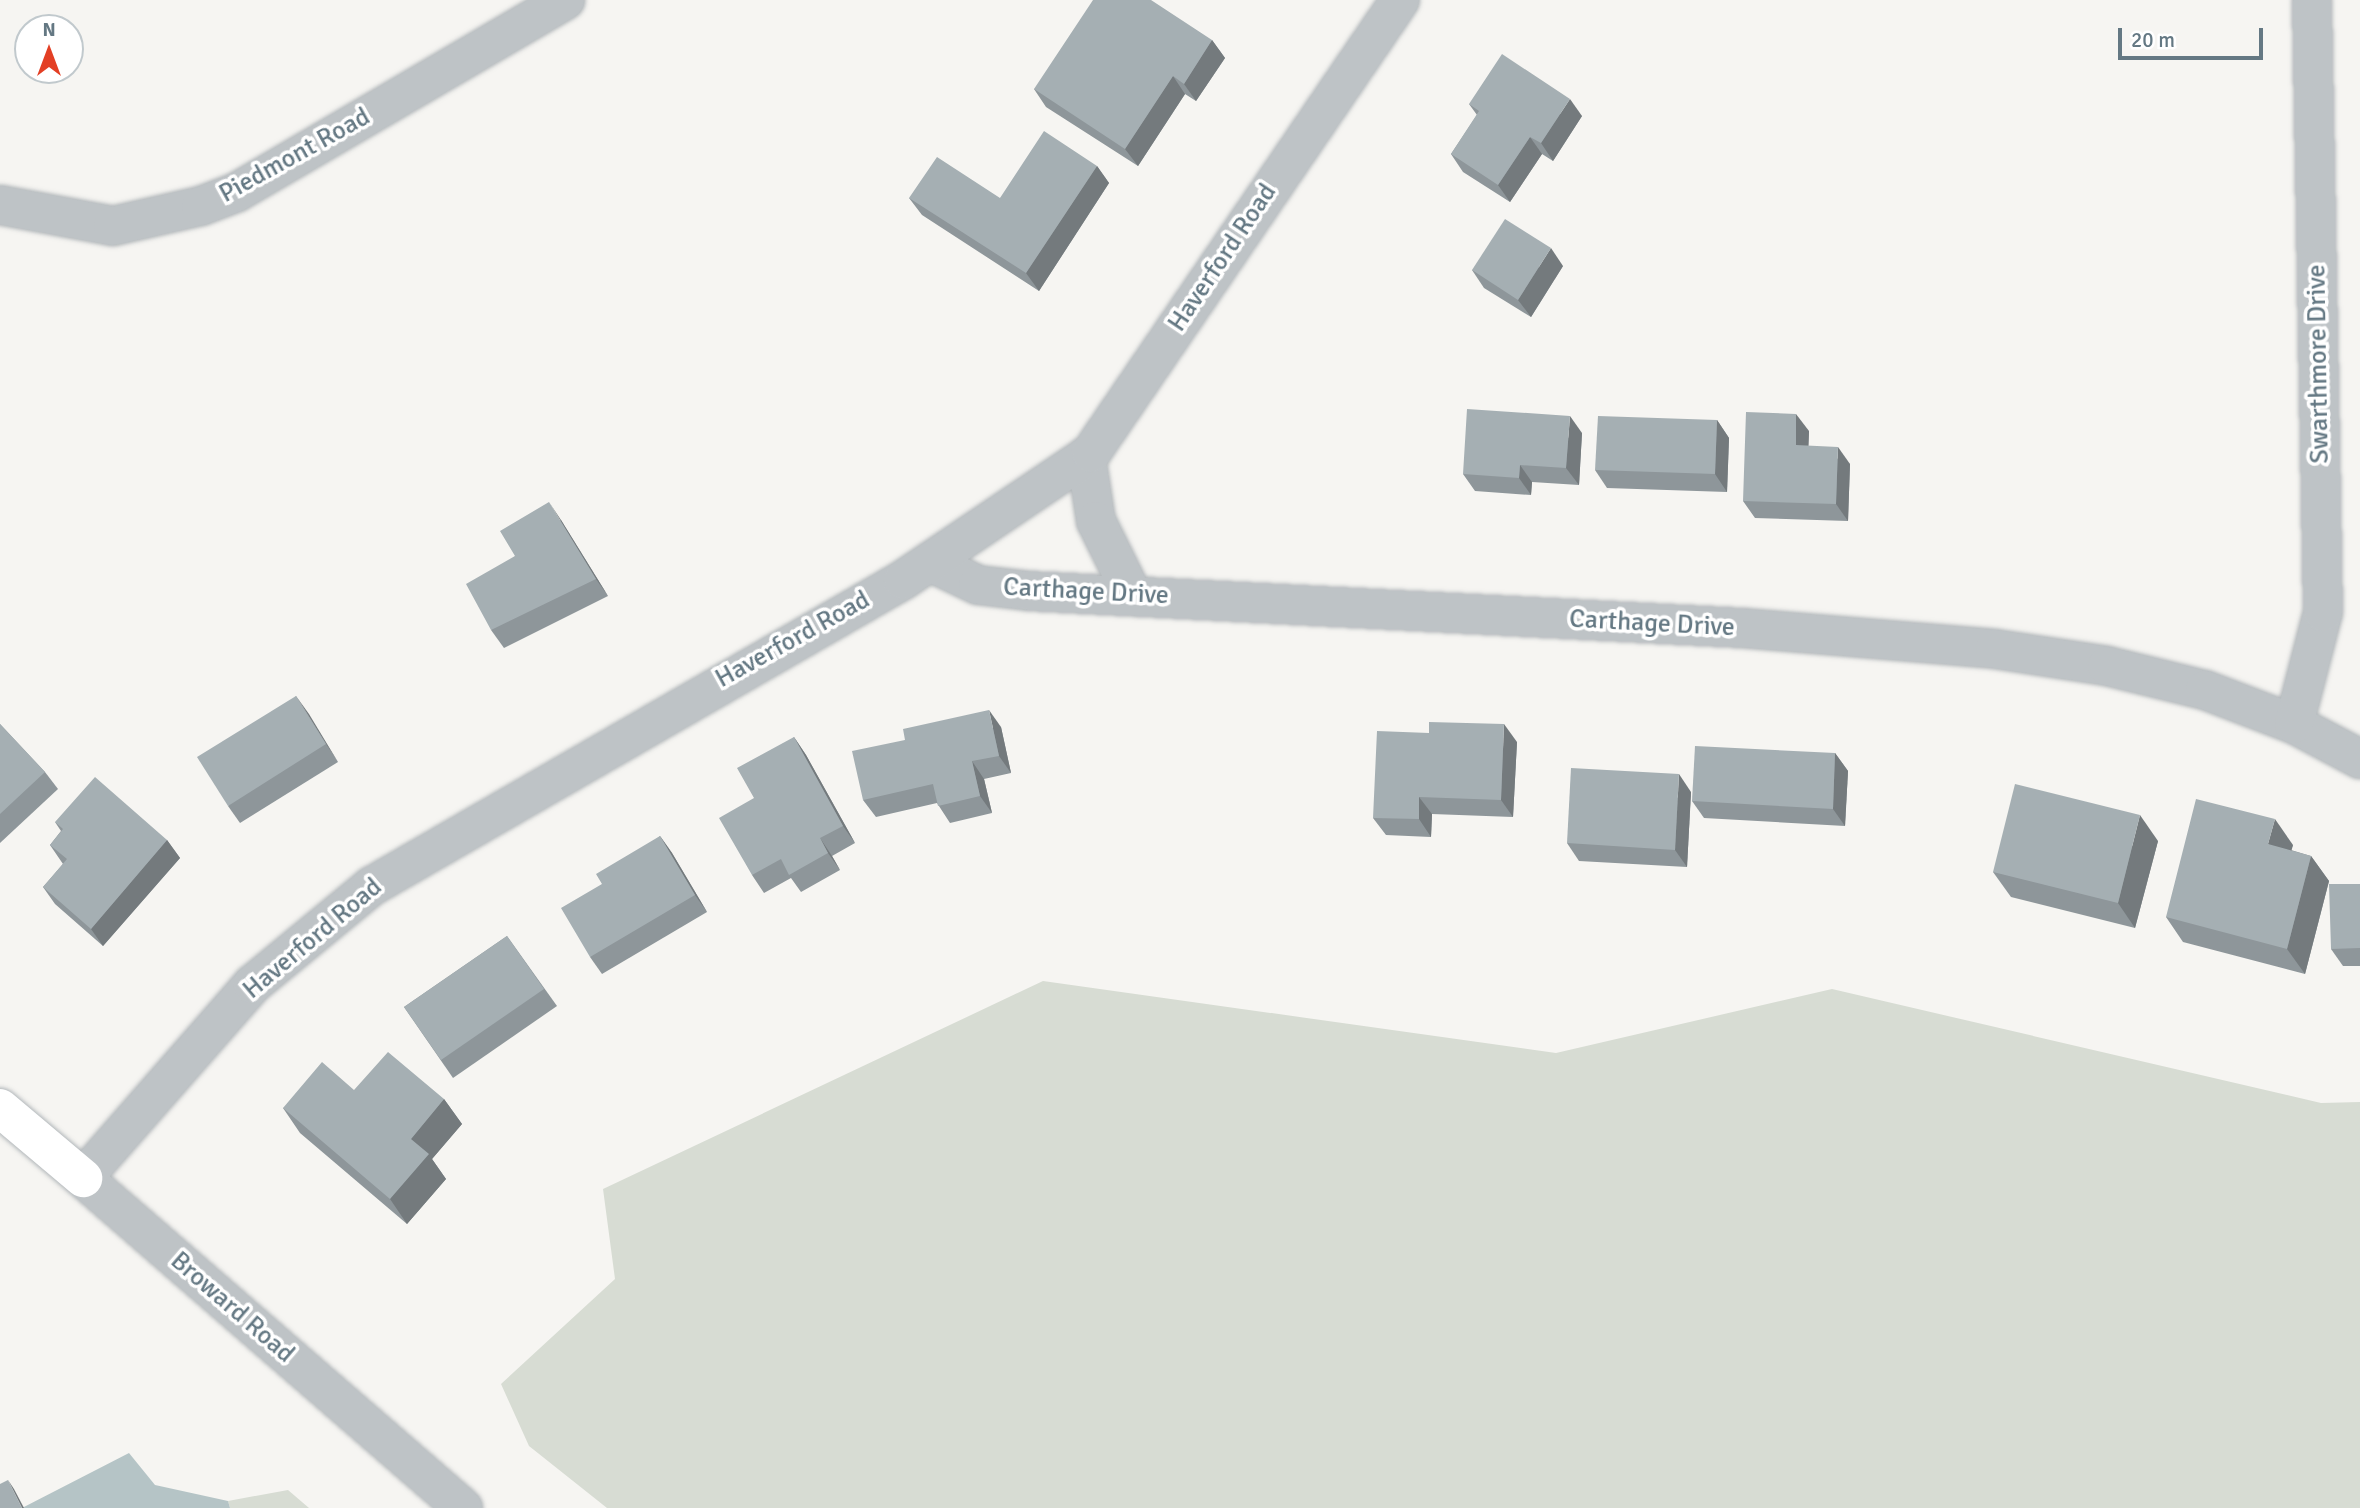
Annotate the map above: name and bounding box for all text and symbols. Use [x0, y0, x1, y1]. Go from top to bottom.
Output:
north arrow [14, 14, 84, 84]
scale bar [2122, 14, 2267, 58]
text: N [42, 18, 56, 42]
text: 20 m [2131, 27, 2175, 53]
street label: Piedmont Road [214, 102, 376, 210]
street label: Haverford Road [1162, 178, 1284, 338]
street label: Swarthmore Drive [2302, 264, 2336, 464]
street label: Carthage Drive [1002, 572, 1170, 612]
street label: Haverford Road [710, 585, 876, 695]
street label: Carthage Drive [1568, 604, 1736, 644]
street label: Haverford Road [237, 872, 389, 1006]
street label: Broward Road [164, 1246, 300, 1370]

